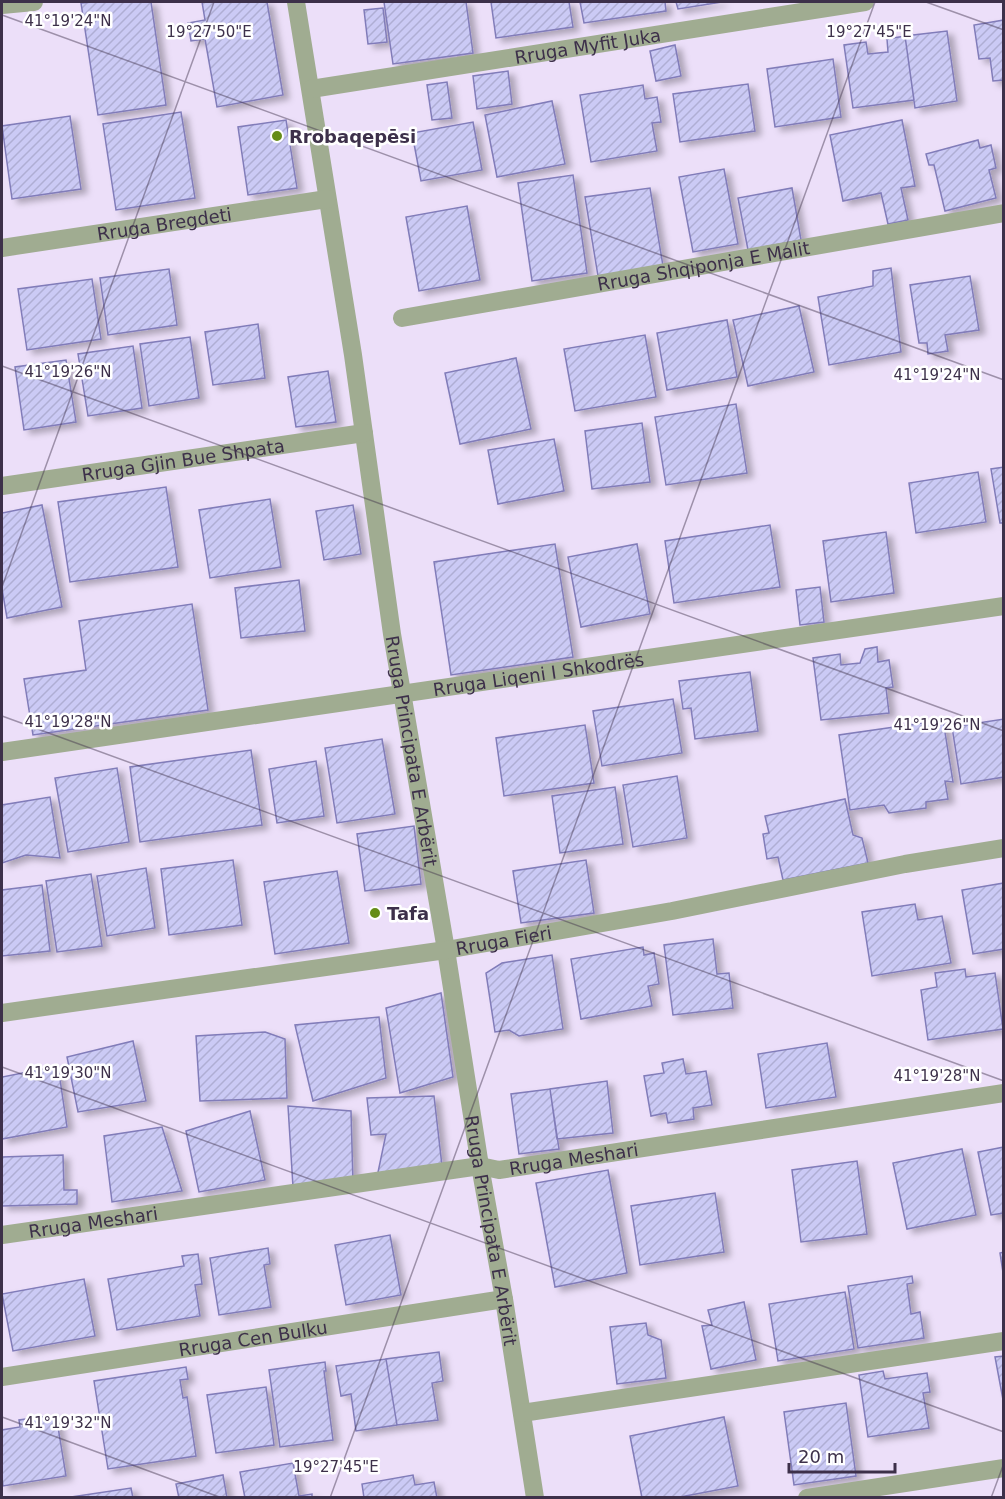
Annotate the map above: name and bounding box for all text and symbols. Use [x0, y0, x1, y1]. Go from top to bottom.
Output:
text: 41°19'24"N [24, 12, 112, 30]
text: 19°27'50"E [166, 23, 252, 41]
text: 19°27'45"E [826, 23, 912, 41]
street label: Rruga Myfit Juka [513, 24, 662, 67]
place label: Rrobaqepēsi [289, 126, 416, 147]
marker: Rrobaqepēsi [270, 129, 284, 143]
street label: Rruga Bregdeti [95, 203, 233, 244]
street label: Rruga Shqiponja E Malit [596, 237, 811, 294]
text: 41°19'26"N [24, 363, 112, 381]
text: 41°19'24"N [893, 366, 981, 384]
street label: Rruga Gjin Bue Shpata [80, 434, 286, 485]
street label: Rruga Principata E Arbërit [382, 634, 442, 868]
street label: Rruga Liqeni I Shkodrës [431, 648, 645, 700]
text: 41°19'28"N [24, 713, 112, 731]
text: 41°19'26"N [893, 716, 981, 734]
place label: Tafa [387, 903, 429, 924]
marker: Tafa [368, 906, 382, 920]
street label: Rruga Fieri [454, 921, 553, 959]
text: 41°19'30"N [24, 1064, 112, 1082]
text: 41°19'28"N [893, 1067, 981, 1085]
street label: Rruga Principata E Arbërit [462, 1113, 522, 1347]
street label: Rruga Meshari [508, 1138, 640, 1179]
street label: Rruga Meshari [27, 1202, 159, 1242]
street label: Rruga Cen Bulku [177, 1316, 329, 1360]
text: 41°19'32"N [24, 1414, 112, 1432]
scale bar [789, 1436, 896, 1474]
text: 20 m [798, 1446, 844, 1467]
text: 19°27'45"E [293, 1458, 379, 1476]

